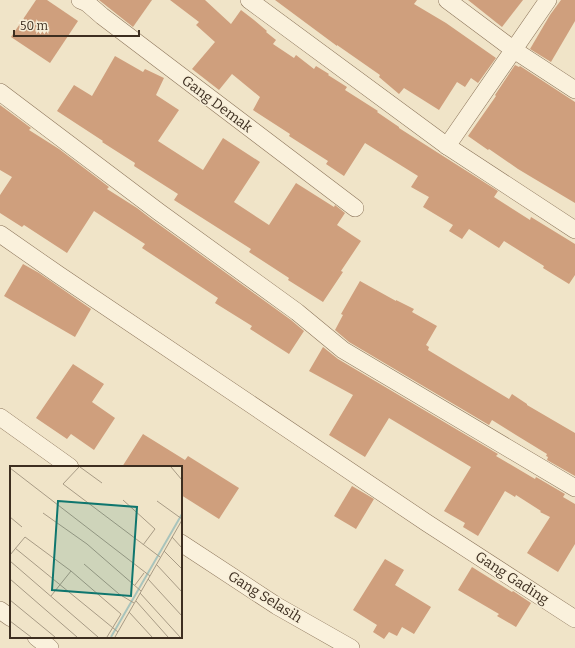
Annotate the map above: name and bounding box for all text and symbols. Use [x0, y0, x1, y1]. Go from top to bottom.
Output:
scale bar [14, 12, 139, 38]
text: 50 m [20, 19, 49, 33]
street label: Gang Demak [178, 72, 256, 136]
inset map [10, 466, 182, 638]
street label: Gang Gading [472, 548, 552, 608]
street label: Gang Selasih [225, 567, 305, 627]

